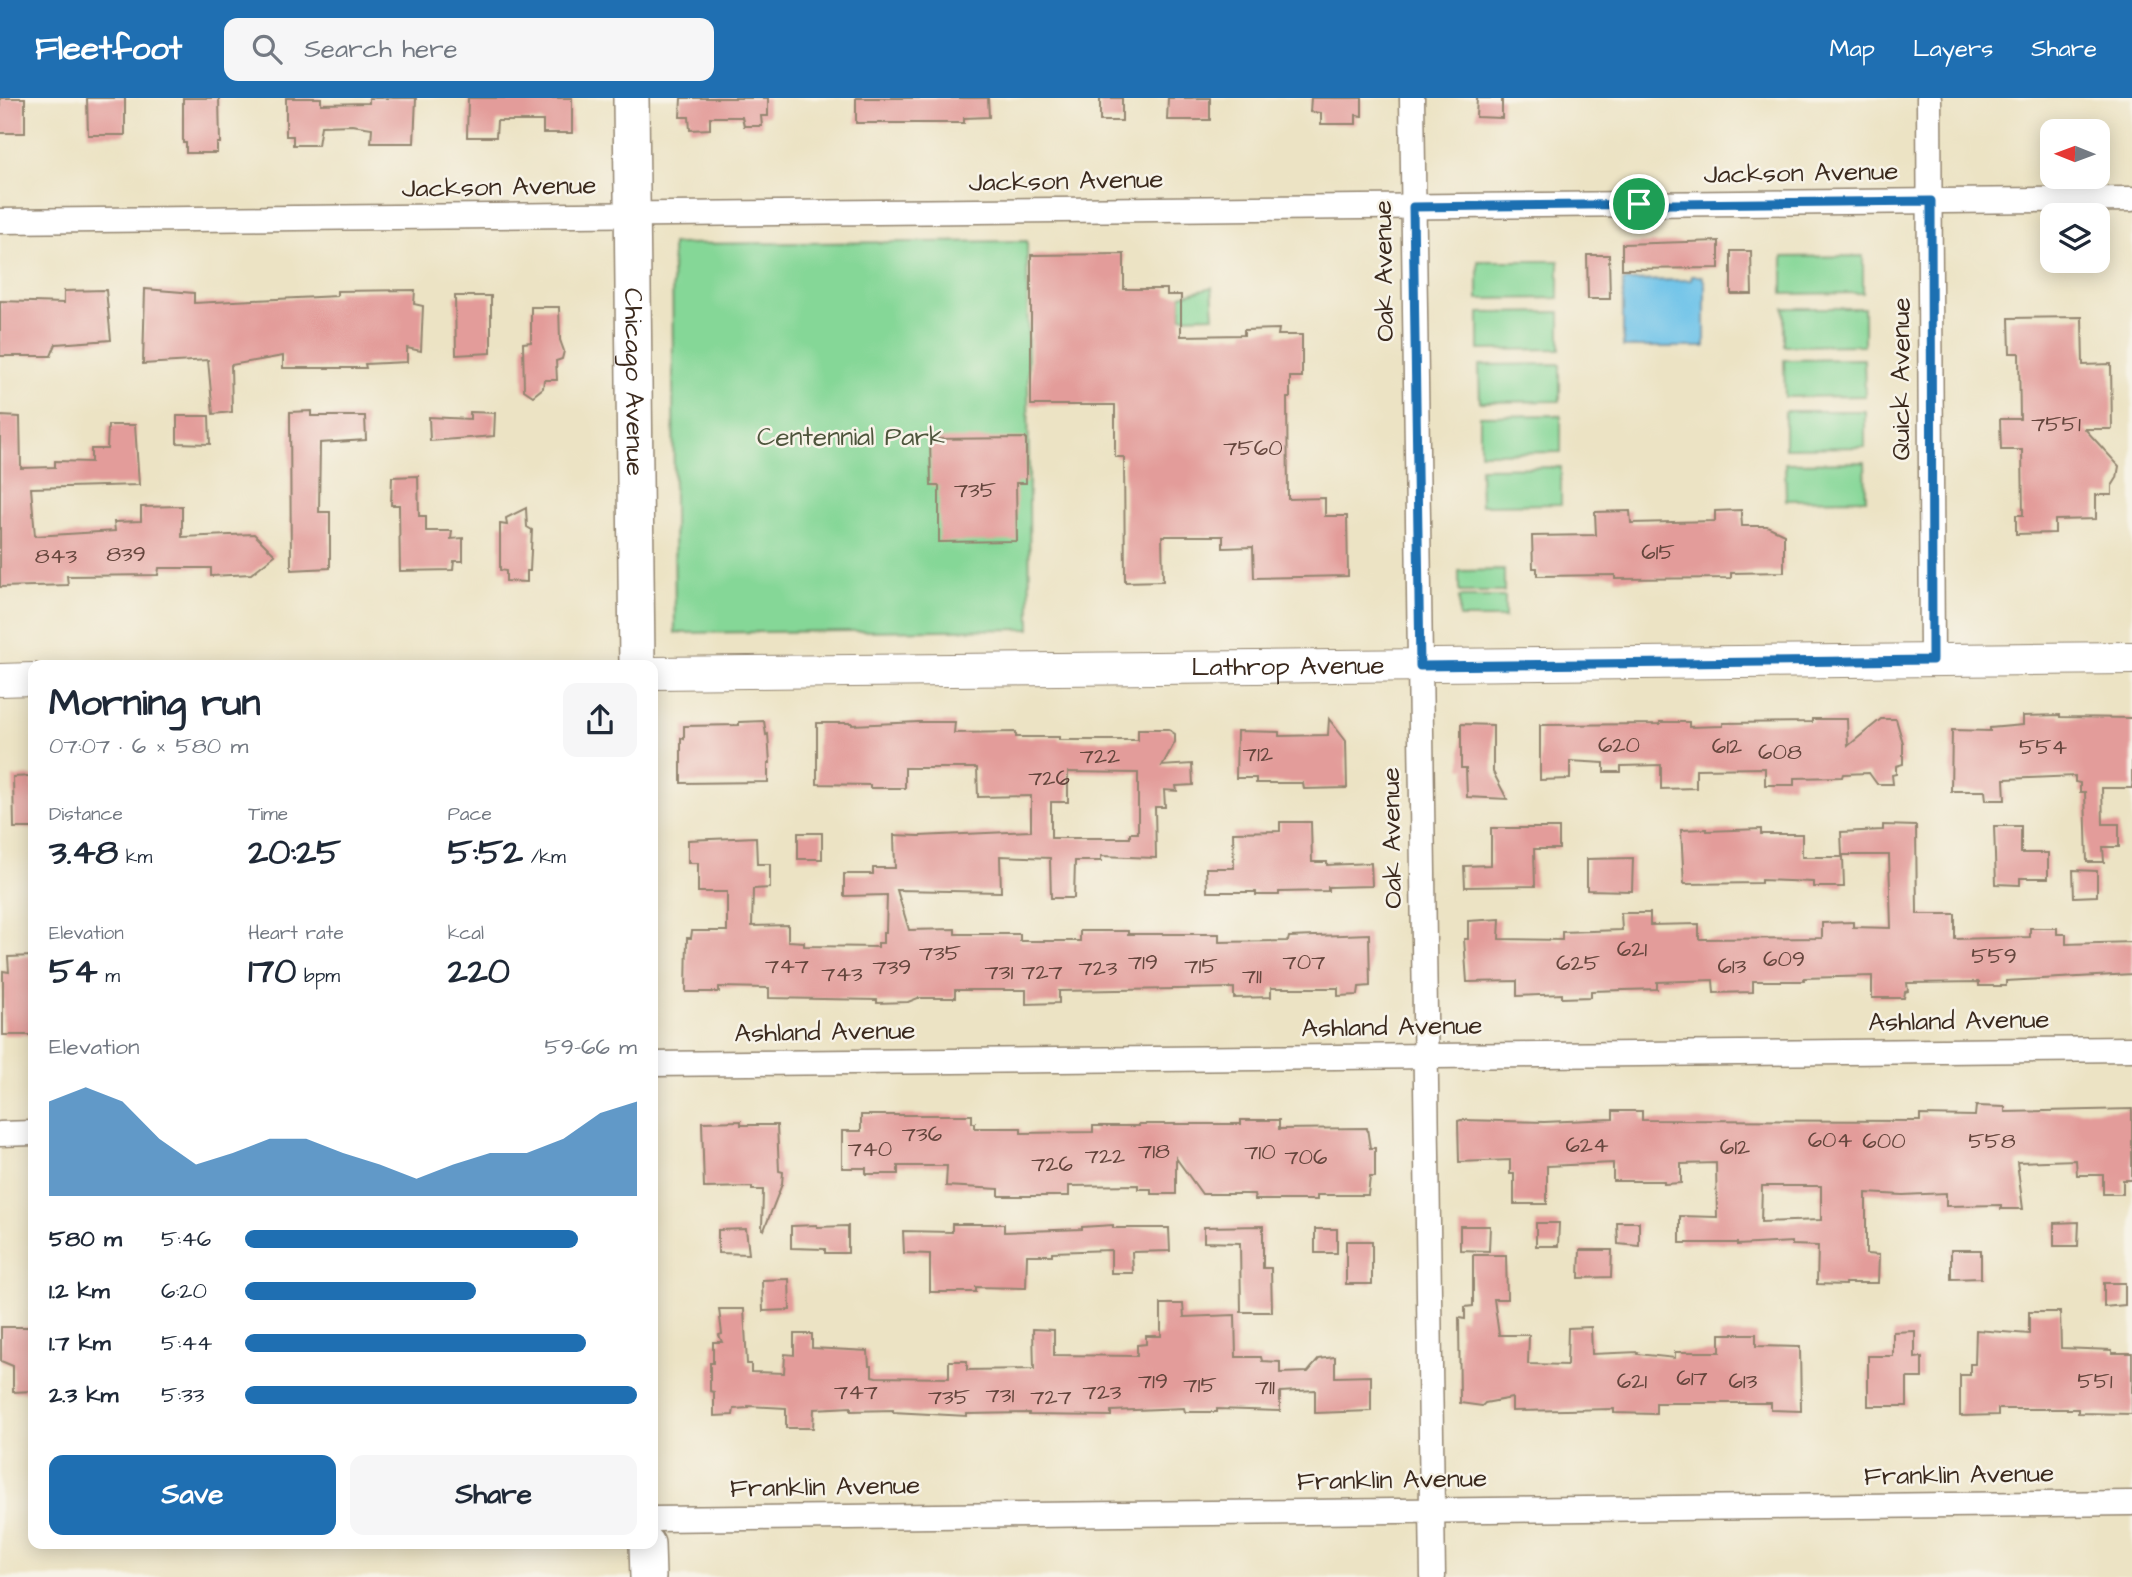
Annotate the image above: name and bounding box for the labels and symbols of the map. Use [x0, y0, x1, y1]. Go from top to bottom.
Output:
north arrow [2040, 119, 2110, 189]
street label: Jackson Avenue [1703, 153, 1899, 193]
street label: Jackson Avenue [968, 161, 1164, 201]
street label: Jackson Avenue [401, 167, 597, 207]
pin [1609, 174, 1669, 234]
street label: Oak Avenue [1365, 200, 1403, 342]
street label: Chicago Avenue [614, 288, 653, 476]
street label: Quick Avenue [1883, 298, 1919, 460]
house number: 7551 [2031, 408, 2081, 440]
park label: Centennial Park [757, 419, 945, 455]
house number: 7560 [1223, 432, 1283, 464]
house number: 735 [954, 474, 996, 506]
house number: 615 [1641, 536, 1675, 568]
house number: 839 [106, 538, 146, 570]
house number: 843 [35, 540, 77, 572]
street label: Lathrop Avenue [1191, 648, 1385, 686]
house number: 620 [1598, 729, 1640, 761]
house number: 612 [1712, 730, 1742, 762]
house number: 554 [2019, 731, 2067, 763]
house number: 608 [1758, 736, 1802, 768]
house number: 712 [1243, 738, 1273, 770]
house number: 722 [1080, 740, 1120, 772]
house number: 726 [1028, 762, 1070, 794]
street label: Oak Avenue [1373, 767, 1411, 909]
house number: 621 [1617, 933, 1647, 965]
house number: 735 [919, 937, 961, 969]
house number: 559 [1971, 940, 2017, 972]
house number: 609 [1763, 943, 1805, 975]
house number: 719 [1128, 946, 1158, 978]
house number: 707 [1283, 946, 1325, 978]
house number: 625 [1556, 947, 1600, 979]
house number: 747 [765, 950, 809, 982]
house number: 715 [1184, 950, 1218, 982]
house number: 613 [1717, 950, 1747, 982]
house number: 739 [873, 951, 911, 983]
house number: 723 [1078, 952, 1118, 984]
house number: 731 [985, 956, 1013, 988]
house number: 727 [1021, 956, 1063, 988]
house number: 743 [821, 958, 863, 990]
house number: 711 [1242, 960, 1262, 992]
street label: Ashland Avenue [1868, 1001, 2050, 1041]
street label: Ashland Avenue [1301, 1007, 1483, 1047]
street label: Ashland Avenue [734, 1012, 916, 1052]
house number: 736 [902, 1118, 942, 1150]
house number: 604 [1808, 1124, 1853, 1156]
house number: 600 [1862, 1125, 1906, 1157]
house number: 558 [1968, 1125, 2016, 1157]
house number: 624 [1565, 1129, 1609, 1161]
house number: 612 [1720, 1131, 1750, 1163]
house number: 740 [848, 1133, 892, 1165]
house number: 718 [1138, 1135, 1170, 1167]
house number: 710 [1244, 1136, 1276, 1168]
house number: 722 [1085, 1140, 1125, 1172]
house number: 706 [1284, 1141, 1328, 1173]
house number: 726 [1031, 1148, 1073, 1180]
house number: 617 [1676, 1362, 1708, 1394]
house number: 719 [1138, 1365, 1168, 1397]
house number: 621 [1617, 1365, 1647, 1397]
house number: 613 [1728, 1365, 1758, 1397]
house number: 551 [2077, 1365, 2113, 1397]
house number: 715 [1183, 1369, 1217, 1401]
house number: 711 [1255, 1371, 1275, 1403]
house number: 747 [834, 1376, 878, 1408]
house number: 723 [1082, 1376, 1122, 1408]
house number: 731 [986, 1379, 1014, 1411]
house number: 735 [928, 1381, 970, 1413]
house number: 727 [1030, 1381, 1072, 1413]
street label: Franklin Avenue [1863, 1455, 2055, 1495]
street label: Franklin Avenue [1296, 1460, 1488, 1500]
street label: Franklin Avenue [729, 1467, 921, 1507]

